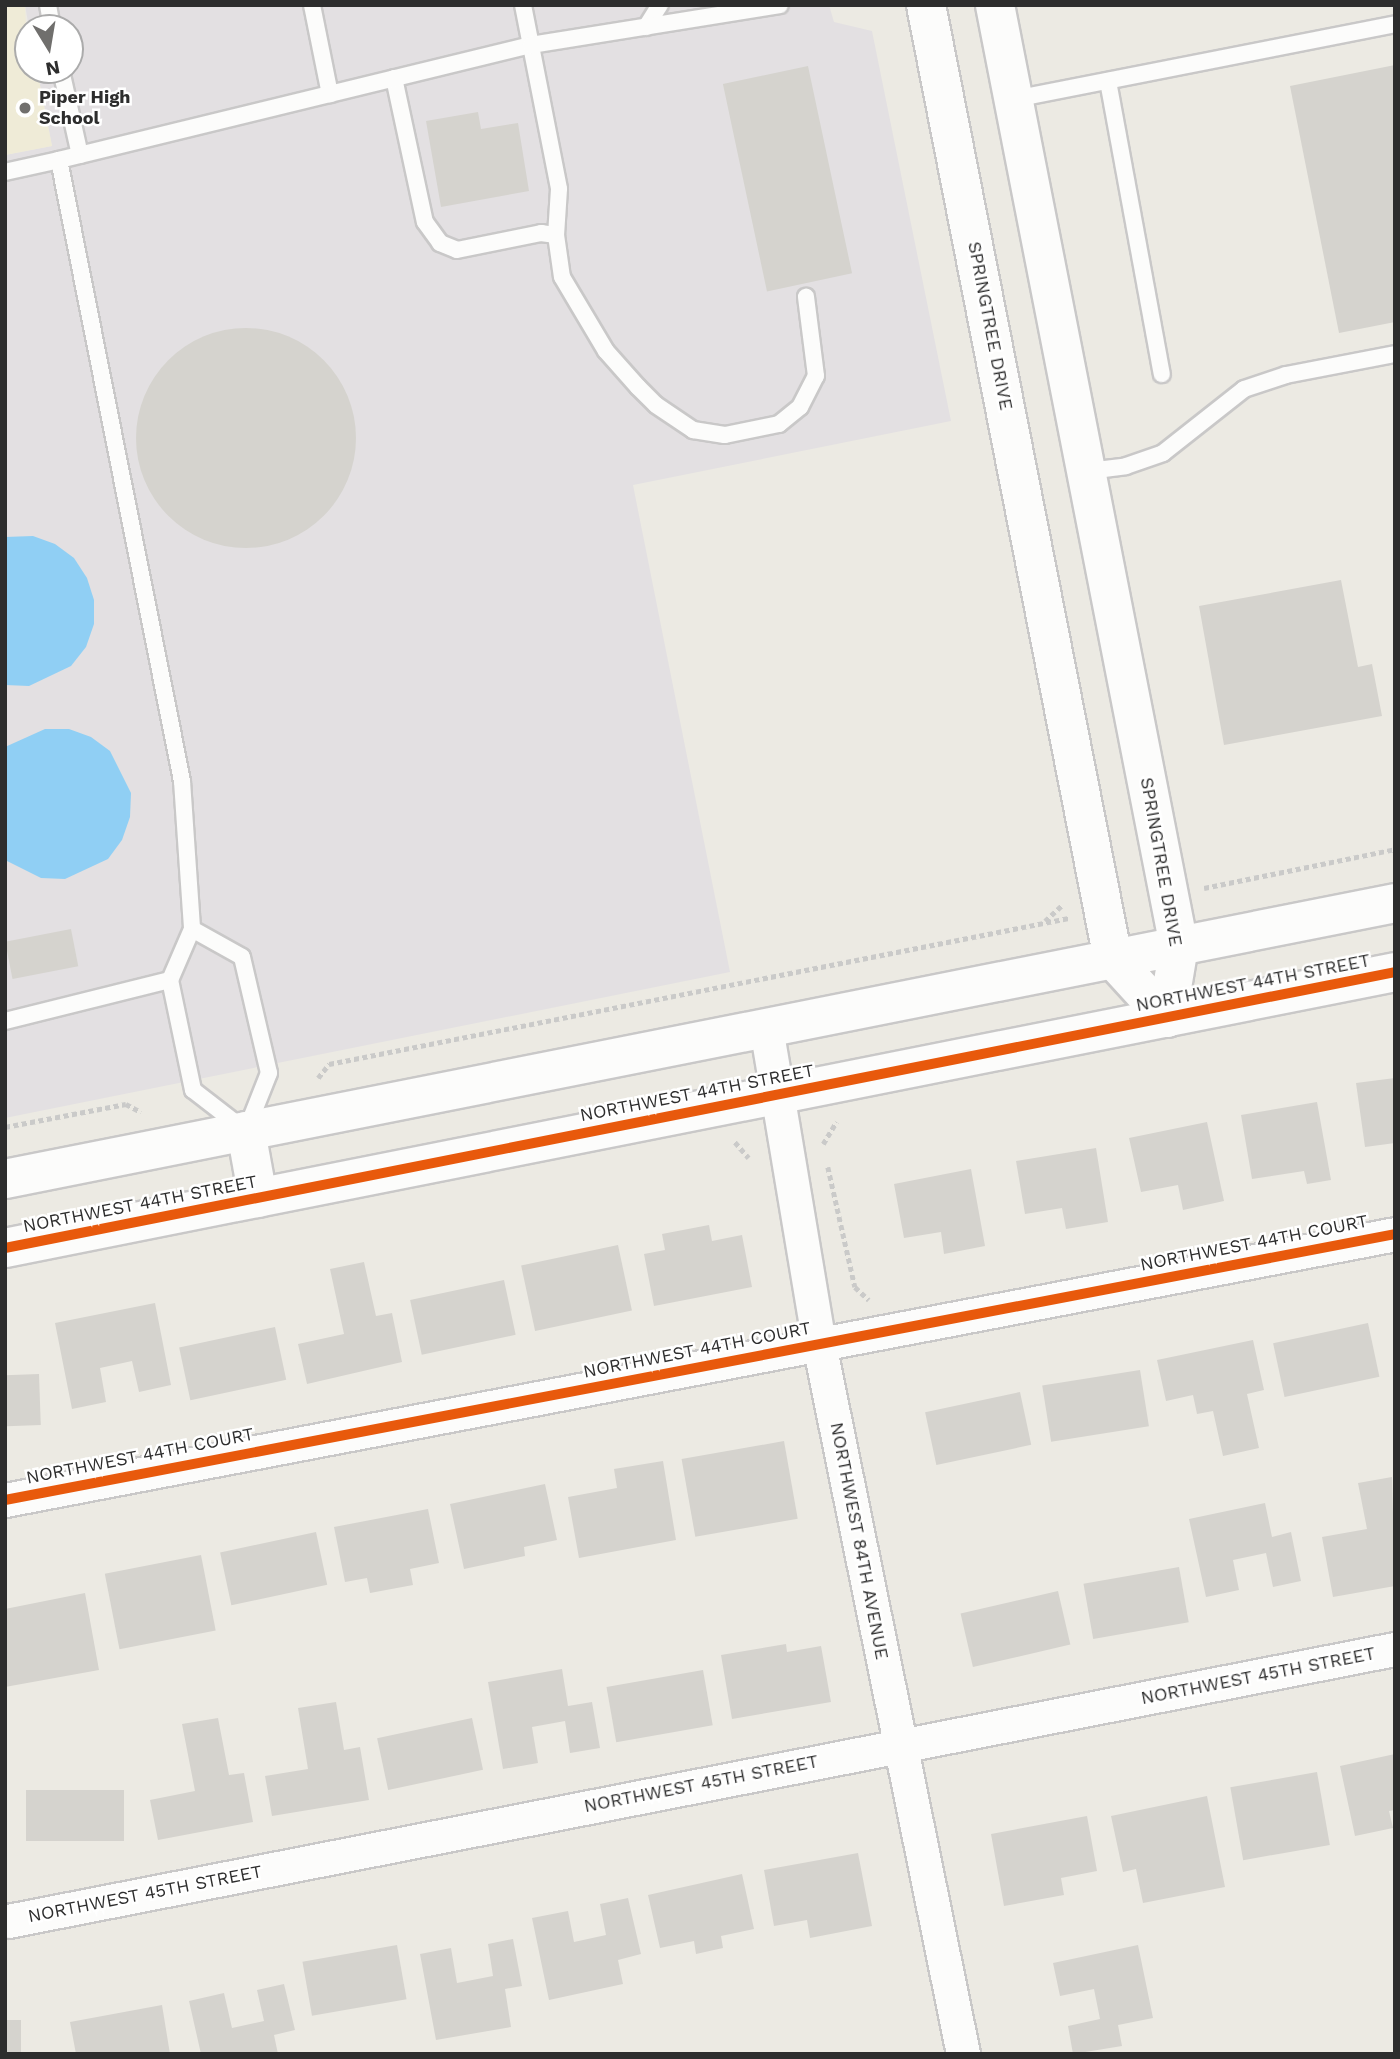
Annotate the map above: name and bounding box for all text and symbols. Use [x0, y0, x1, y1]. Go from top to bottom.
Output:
north arrow [14, 14, 84, 84]
text: N [44, 56, 62, 81]
place label: Piper High School [39, 87, 131, 130]
marker: Piper High School [17, 100, 33, 116]
street label: SPRINGTREE DRIVE [963, 240, 1017, 412]
street label: SPRINGTREE DRIVE [1135, 776, 1187, 948]
street label: NORTHWEST 44TH STREET [1134, 950, 1372, 1016]
street label: NORTHWEST 44TH STREET [578, 1060, 816, 1126]
street label: NORTHWEST 44TH STREET [21, 1171, 259, 1237]
street label: NORTHWEST 44TH COURT [1138, 1210, 1370, 1276]
street label: NORTHWEST 44TH COURT [581, 1317, 813, 1383]
street label: NORTHWEST 84TH AVENUE [825, 1420, 893, 1662]
street label: NORTHWEST 44TH COURT [24, 1423, 256, 1489]
street label: NORTHWEST 45TH STREET [1139, 1643, 1377, 1709]
street label: NORTHWEST 45TH STREET [582, 1751, 820, 1817]
street label: NORTHWEST 45TH STREET [26, 1861, 264, 1927]

